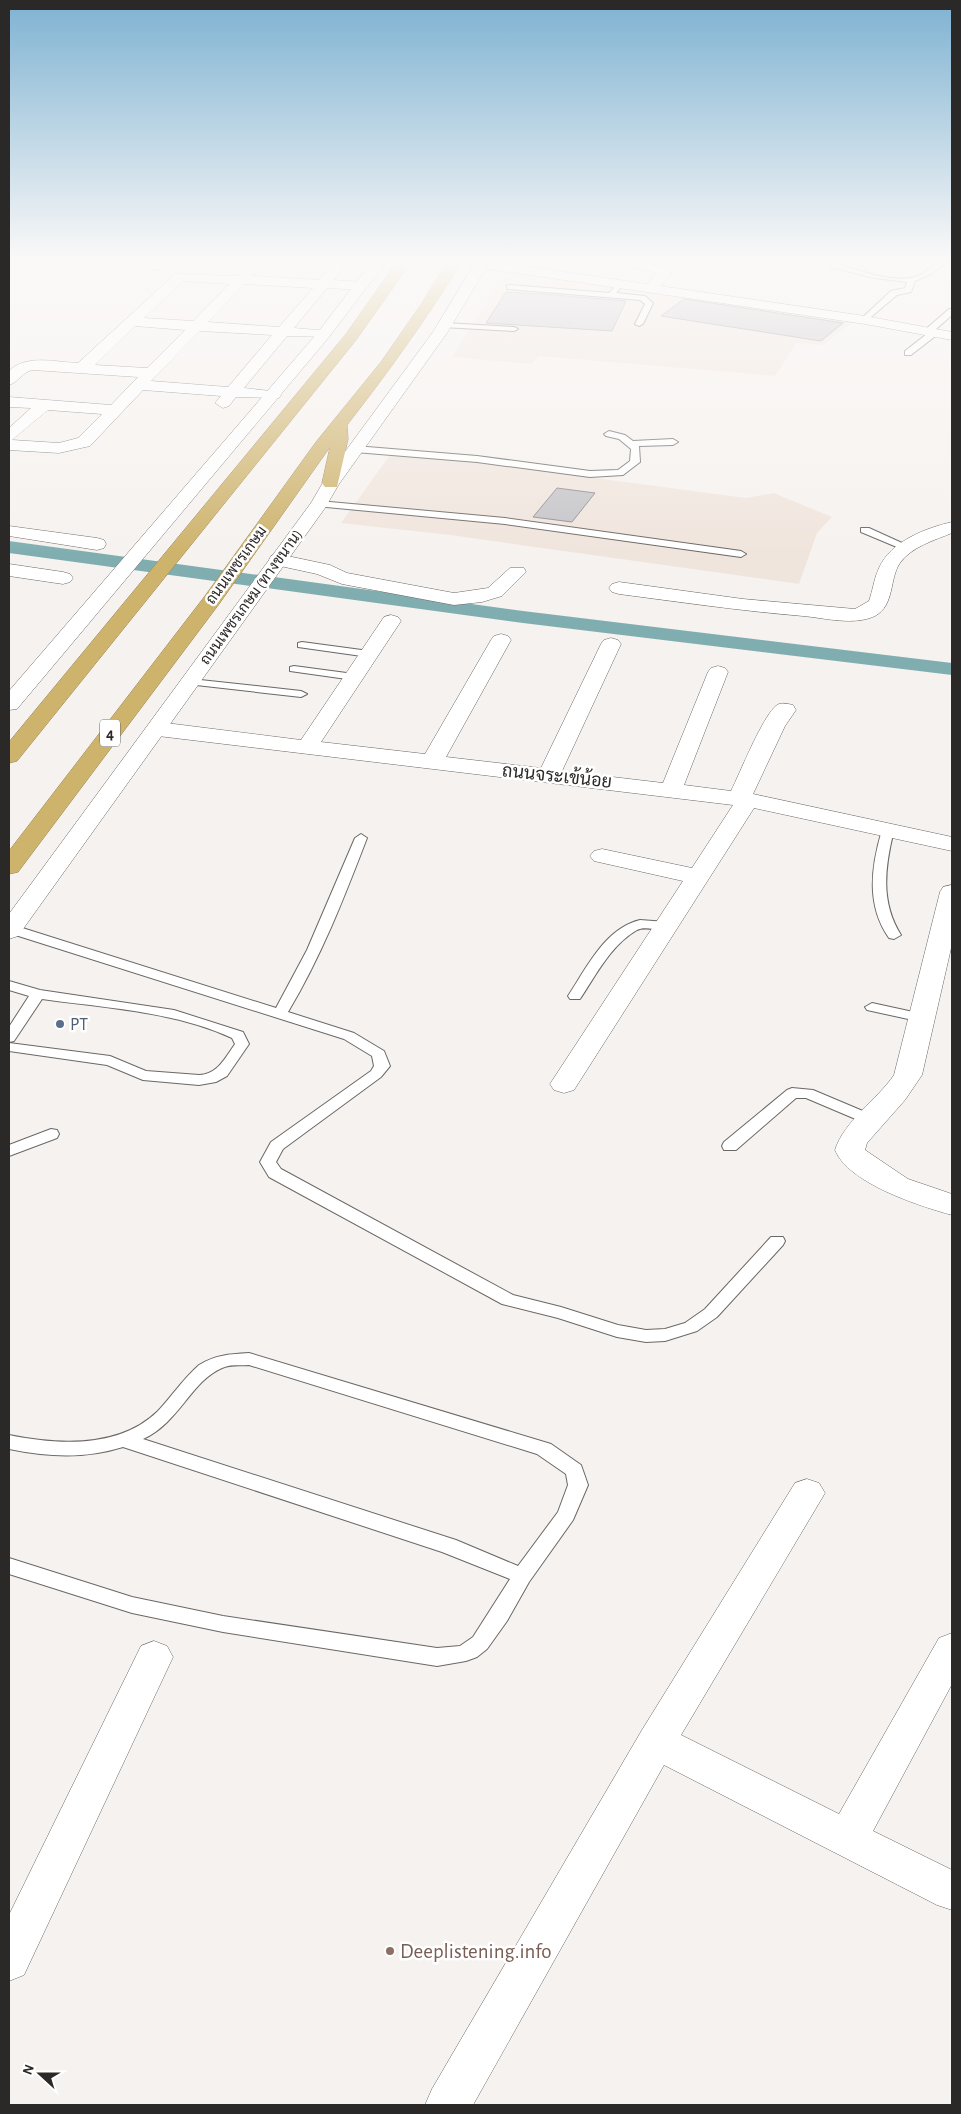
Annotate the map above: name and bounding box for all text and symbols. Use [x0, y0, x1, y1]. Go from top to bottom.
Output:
street label: ถนนเพชรเกษม [203, 524, 270, 607]
street label: ถนนเพชรเกษม (ทางขนาน) [197, 527, 305, 668]
road number: 4 [100, 720, 120, 746]
street label: ถนนจระเข้น้อย [501, 758, 613, 792]
place label: PT [70, 1016, 88, 1034]
marker: PT [54, 1018, 66, 1030]
place label: Deeplistening.info [400, 1941, 552, 1962]
marker: Deeplistening.info [384, 1945, 396, 1957]
north arrow [15, 2049, 65, 2099]
text: N [21, 2063, 37, 2077]

